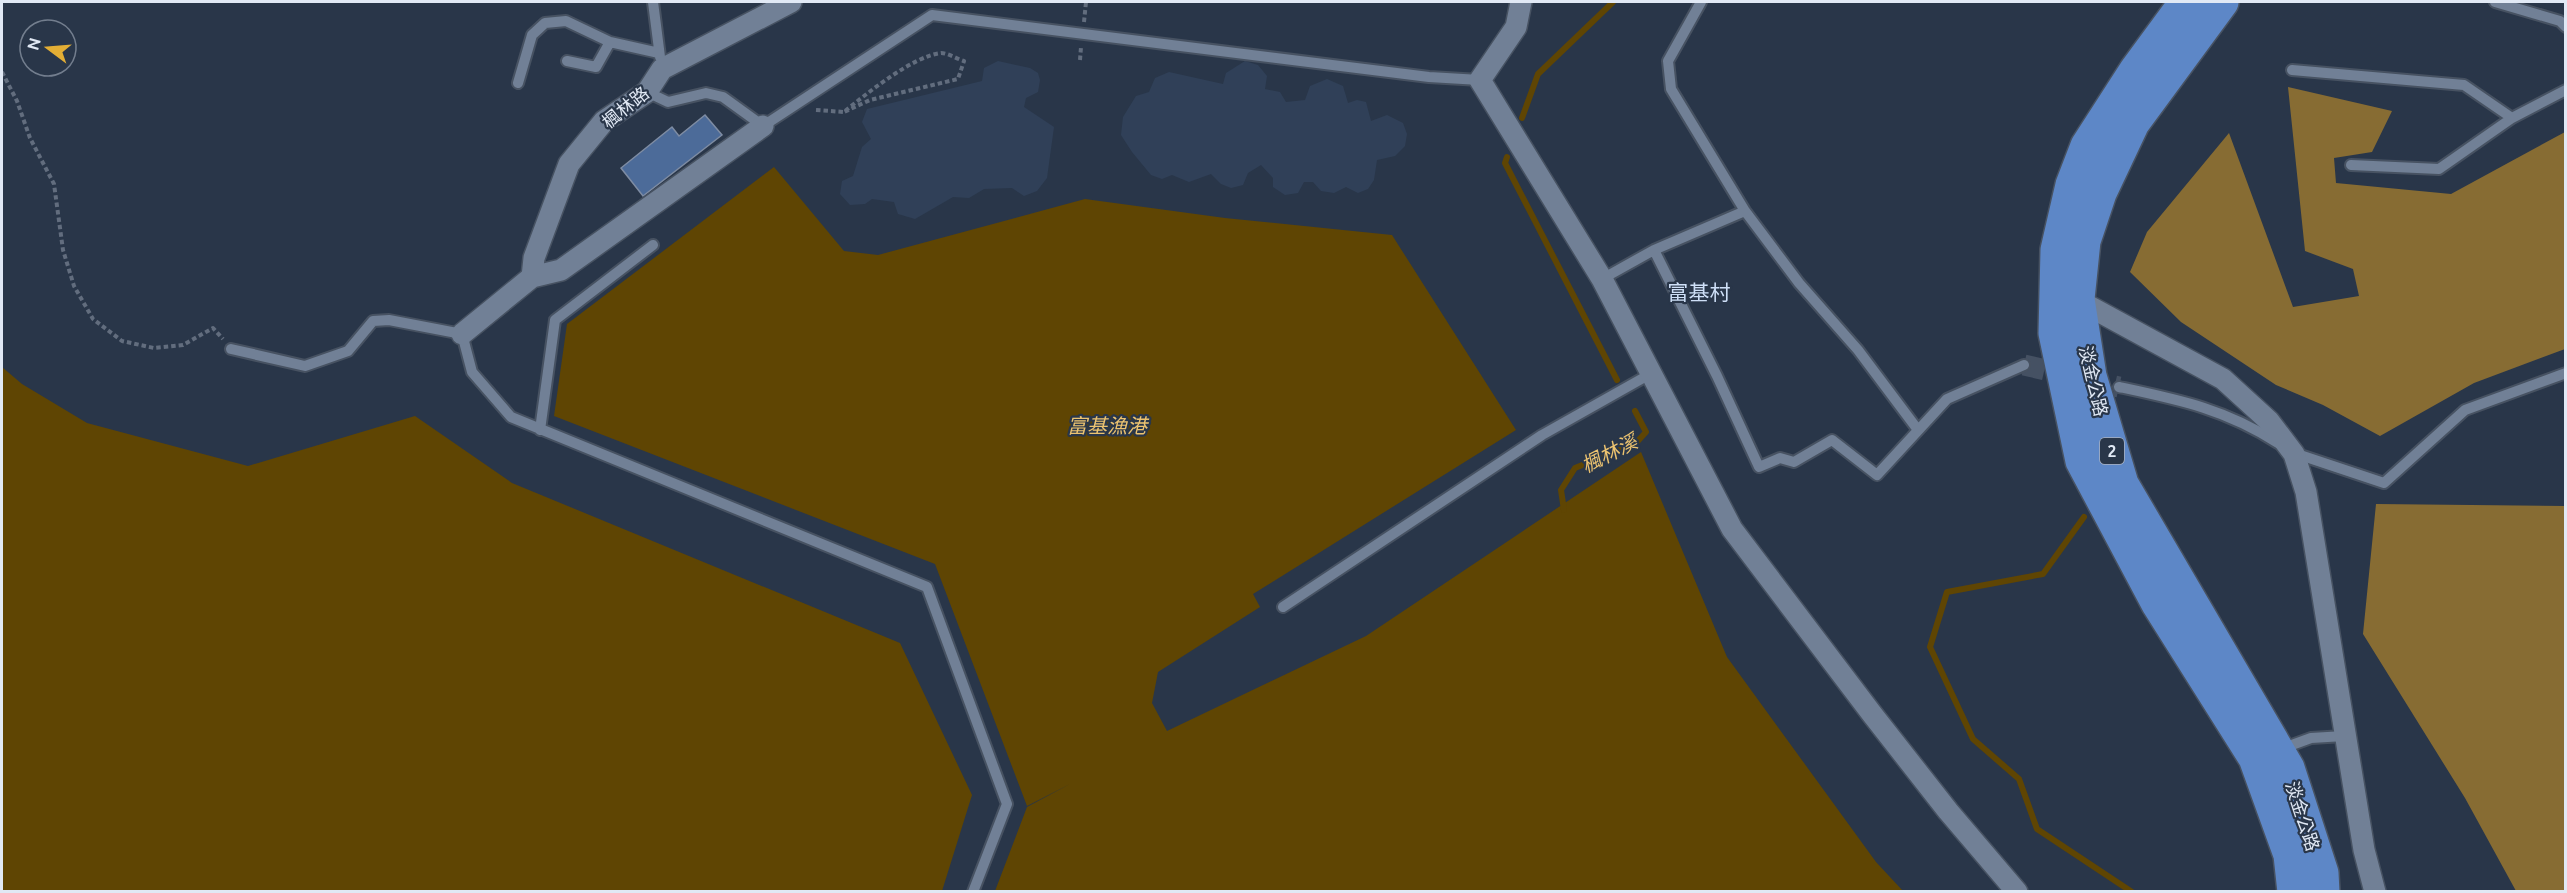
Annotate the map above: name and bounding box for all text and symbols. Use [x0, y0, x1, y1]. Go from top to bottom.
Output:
north arrow [18, 18, 78, 78]
text: N [23, 36, 44, 52]
street label: 楓林路 [598, 82, 652, 132]
district label: 富基村 [1668, 280, 1731, 304]
street label: 淡金公路 [2076, 344, 2112, 418]
water label: 富基漁港 [1067, 414, 1150, 437]
water label: 楓林溪 [1577, 428, 1644, 477]
road number: 2 [2100, 438, 2124, 464]
street label: 淡金公路 [2282, 779, 2324, 853]

